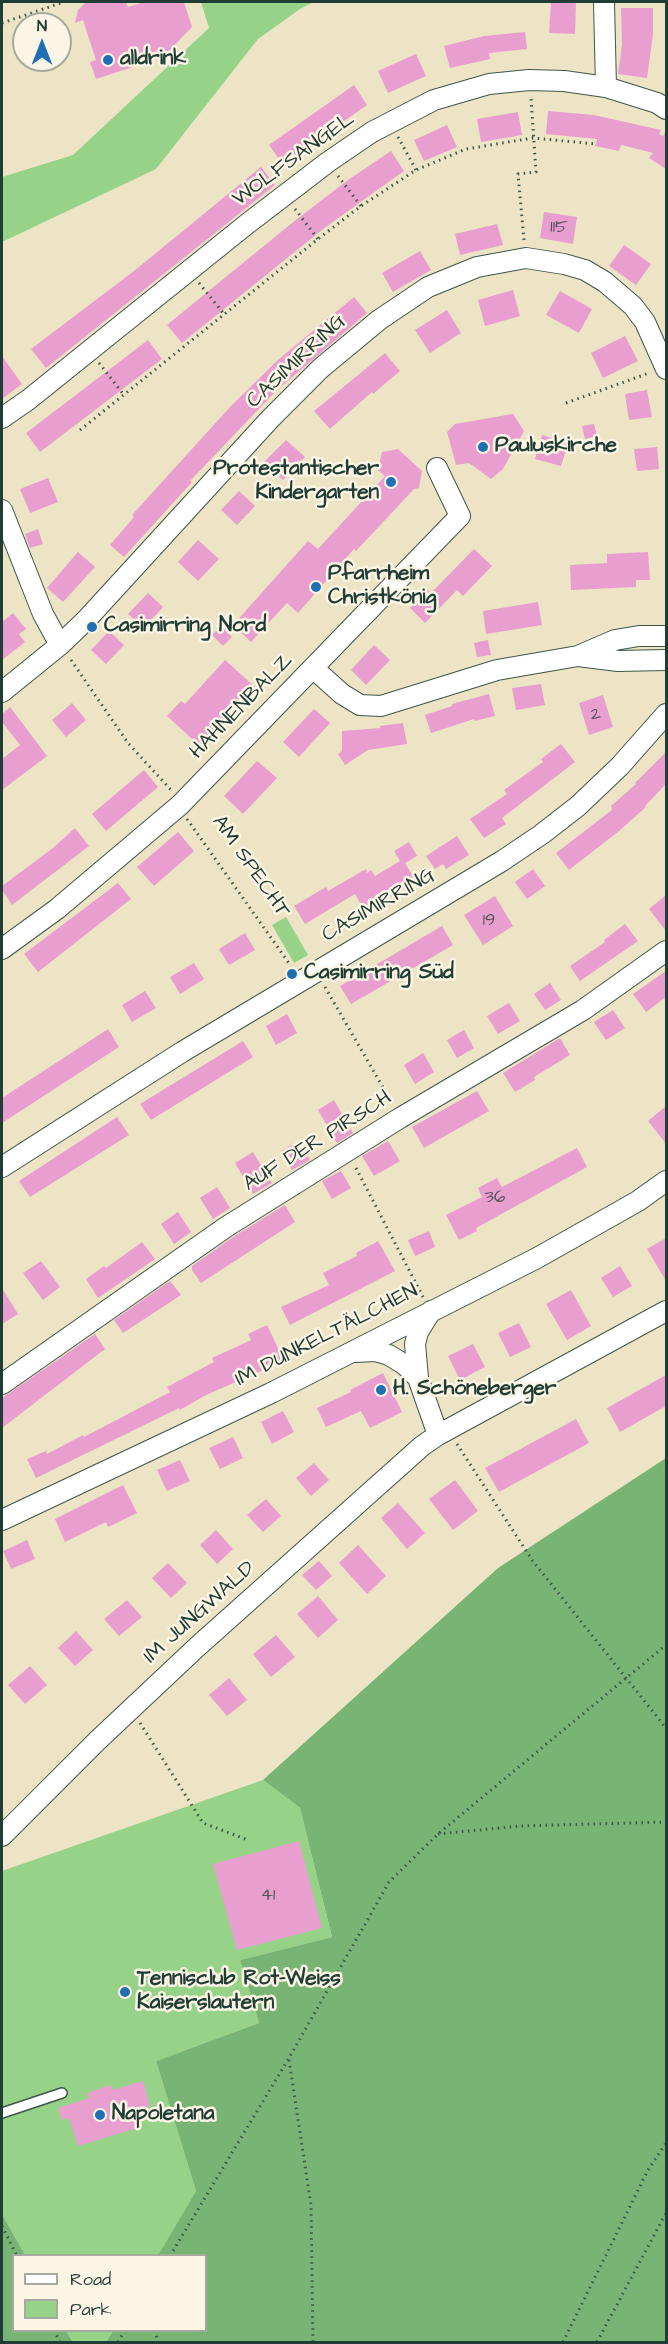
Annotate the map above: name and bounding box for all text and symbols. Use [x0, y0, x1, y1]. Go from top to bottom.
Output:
north arrow [12, 12, 72, 72]
text: N [37, 15, 47, 37]
place label: alldrink [120, 47, 186, 73]
marker: alldrink [101, 53, 115, 67]
street label: WOLFSANGEL [228, 107, 360, 213]
house number: 115 [550, 217, 568, 239]
street label: CASIMIRRING [242, 310, 352, 414]
place label: Pauluskirche [495, 434, 617, 460]
marker: Pauluskirche [476, 440, 490, 454]
place label: Protestantischer Kindergarten [213, 457, 379, 507]
marker: Protestantischer Kindergarten [384, 475, 398, 489]
place label: Pfarrheim Christkönig [328, 562, 436, 612]
marker: Pfarrheim Christkönig [309, 580, 323, 594]
place label: Casimirring Nord [104, 614, 266, 640]
marker: Casimirring Nord [85, 620, 99, 634]
street label: HAHNENBALZ [185, 649, 299, 765]
house number: 2 [591, 704, 601, 726]
street label: AM SPECHT [205, 811, 295, 923]
street label: CASIMIRRING [318, 863, 440, 949]
house number: 19 [483, 910, 495, 932]
place label: Casimirring Süd [304, 961, 454, 987]
marker: Casimirring Süd [285, 967, 299, 981]
street label: AUF DER PIRSCH [239, 1086, 397, 1198]
house number: 36 [485, 1187, 505, 1209]
street label: IM DUNKELTÄLCHEN [232, 1279, 422, 1393]
place label: H. Schöneberger [393, 1377, 556, 1403]
marker: H. Schöneberger [374, 1383, 388, 1397]
street label: IM JUNGWALD [139, 1556, 261, 1670]
house number: 41 [261, 1885, 275, 1907]
place label: Tennisclub Rot-Weiss Kaiserslautern [137, 1967, 341, 2017]
marker: Tennisclub Rot-Weiss Kaiserslautern [118, 1985, 132, 1999]
place label: Napoletana [112, 2102, 214, 2128]
marker: Napoletana [93, 2108, 107, 2122]
legend [12, 2254, 207, 2332]
text: Road [70, 2267, 111, 2292]
text: Park [70, 2297, 112, 2322]

